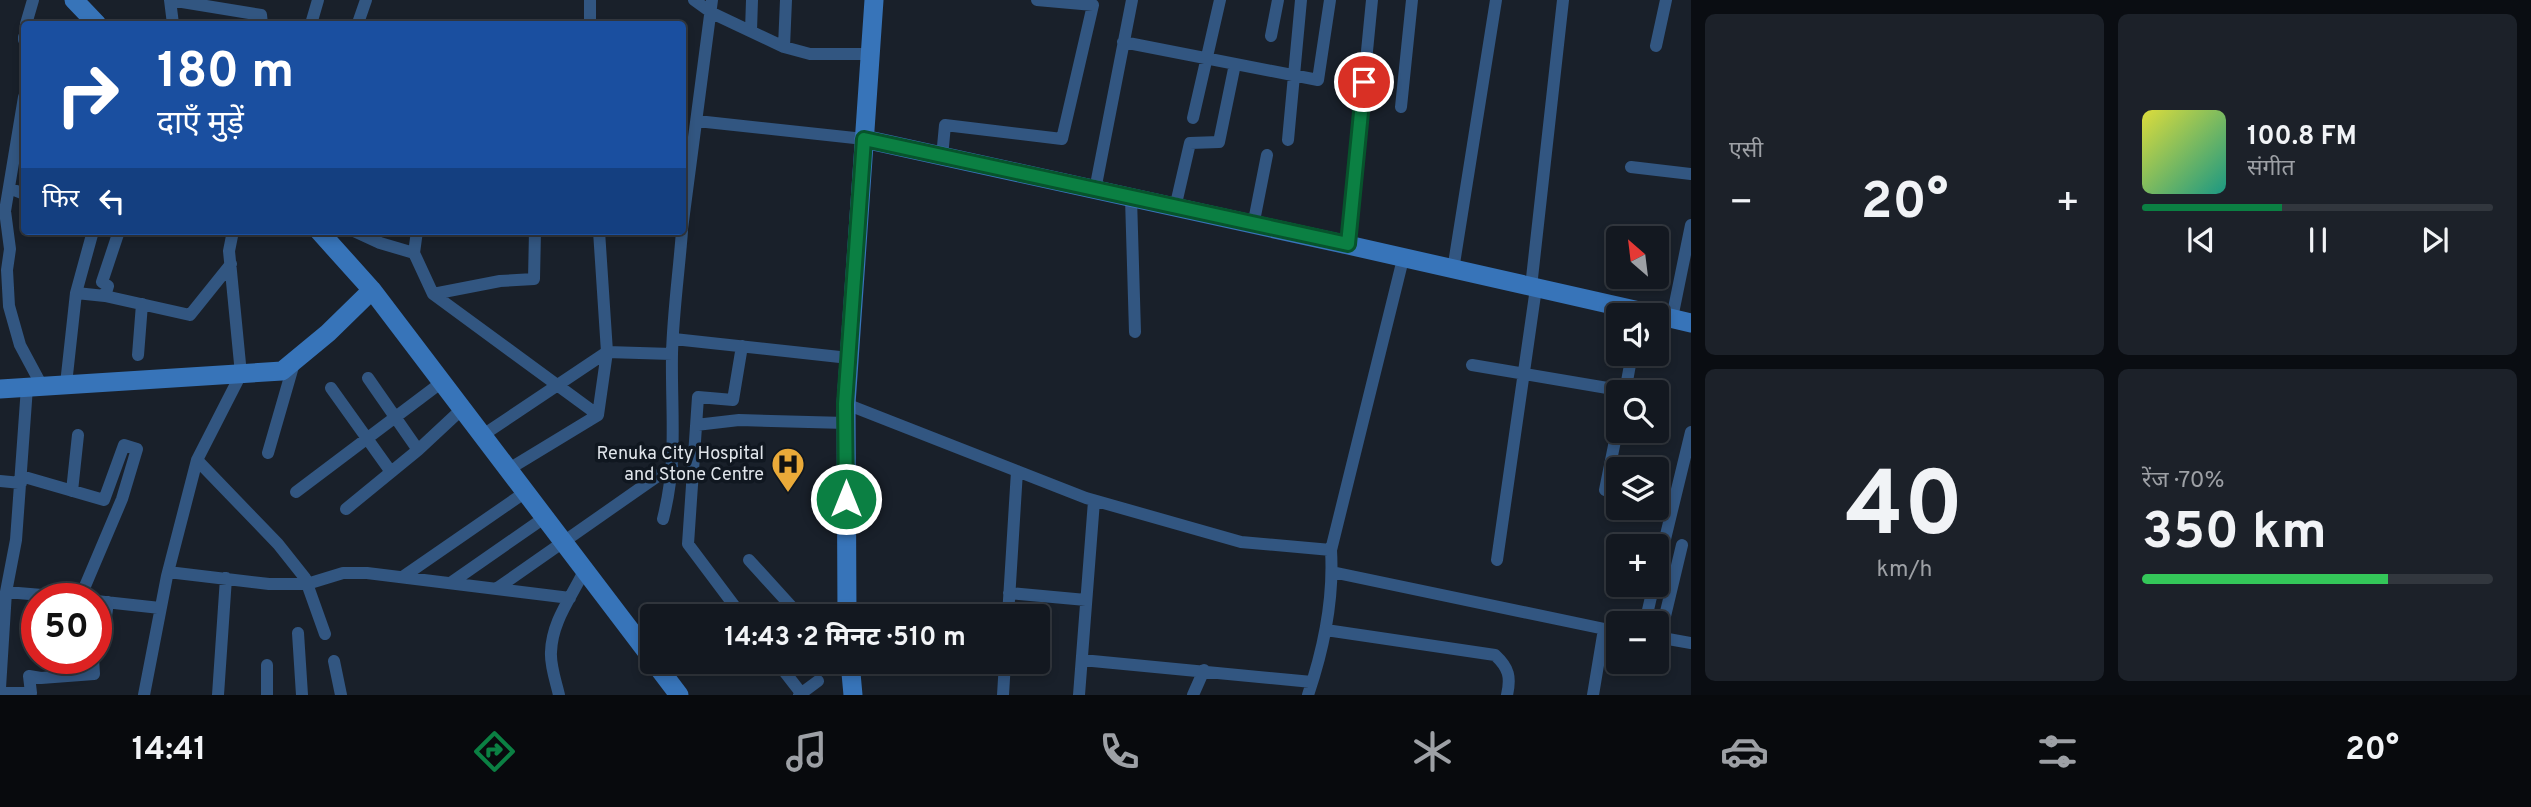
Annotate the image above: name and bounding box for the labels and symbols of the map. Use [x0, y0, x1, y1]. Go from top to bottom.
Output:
pin [1334, 52, 1394, 112]
north arrow [1606, 226, 1670, 289]
place label: Renuka City Hospital and Stone Centre [597, 443, 764, 487]
hospital icon: Renuka City Hospital and Stone Centre [769, 445, 807, 494]
position arrow [809, 462, 883, 536]
speed limit sign: 50 [21, 583, 112, 674]

